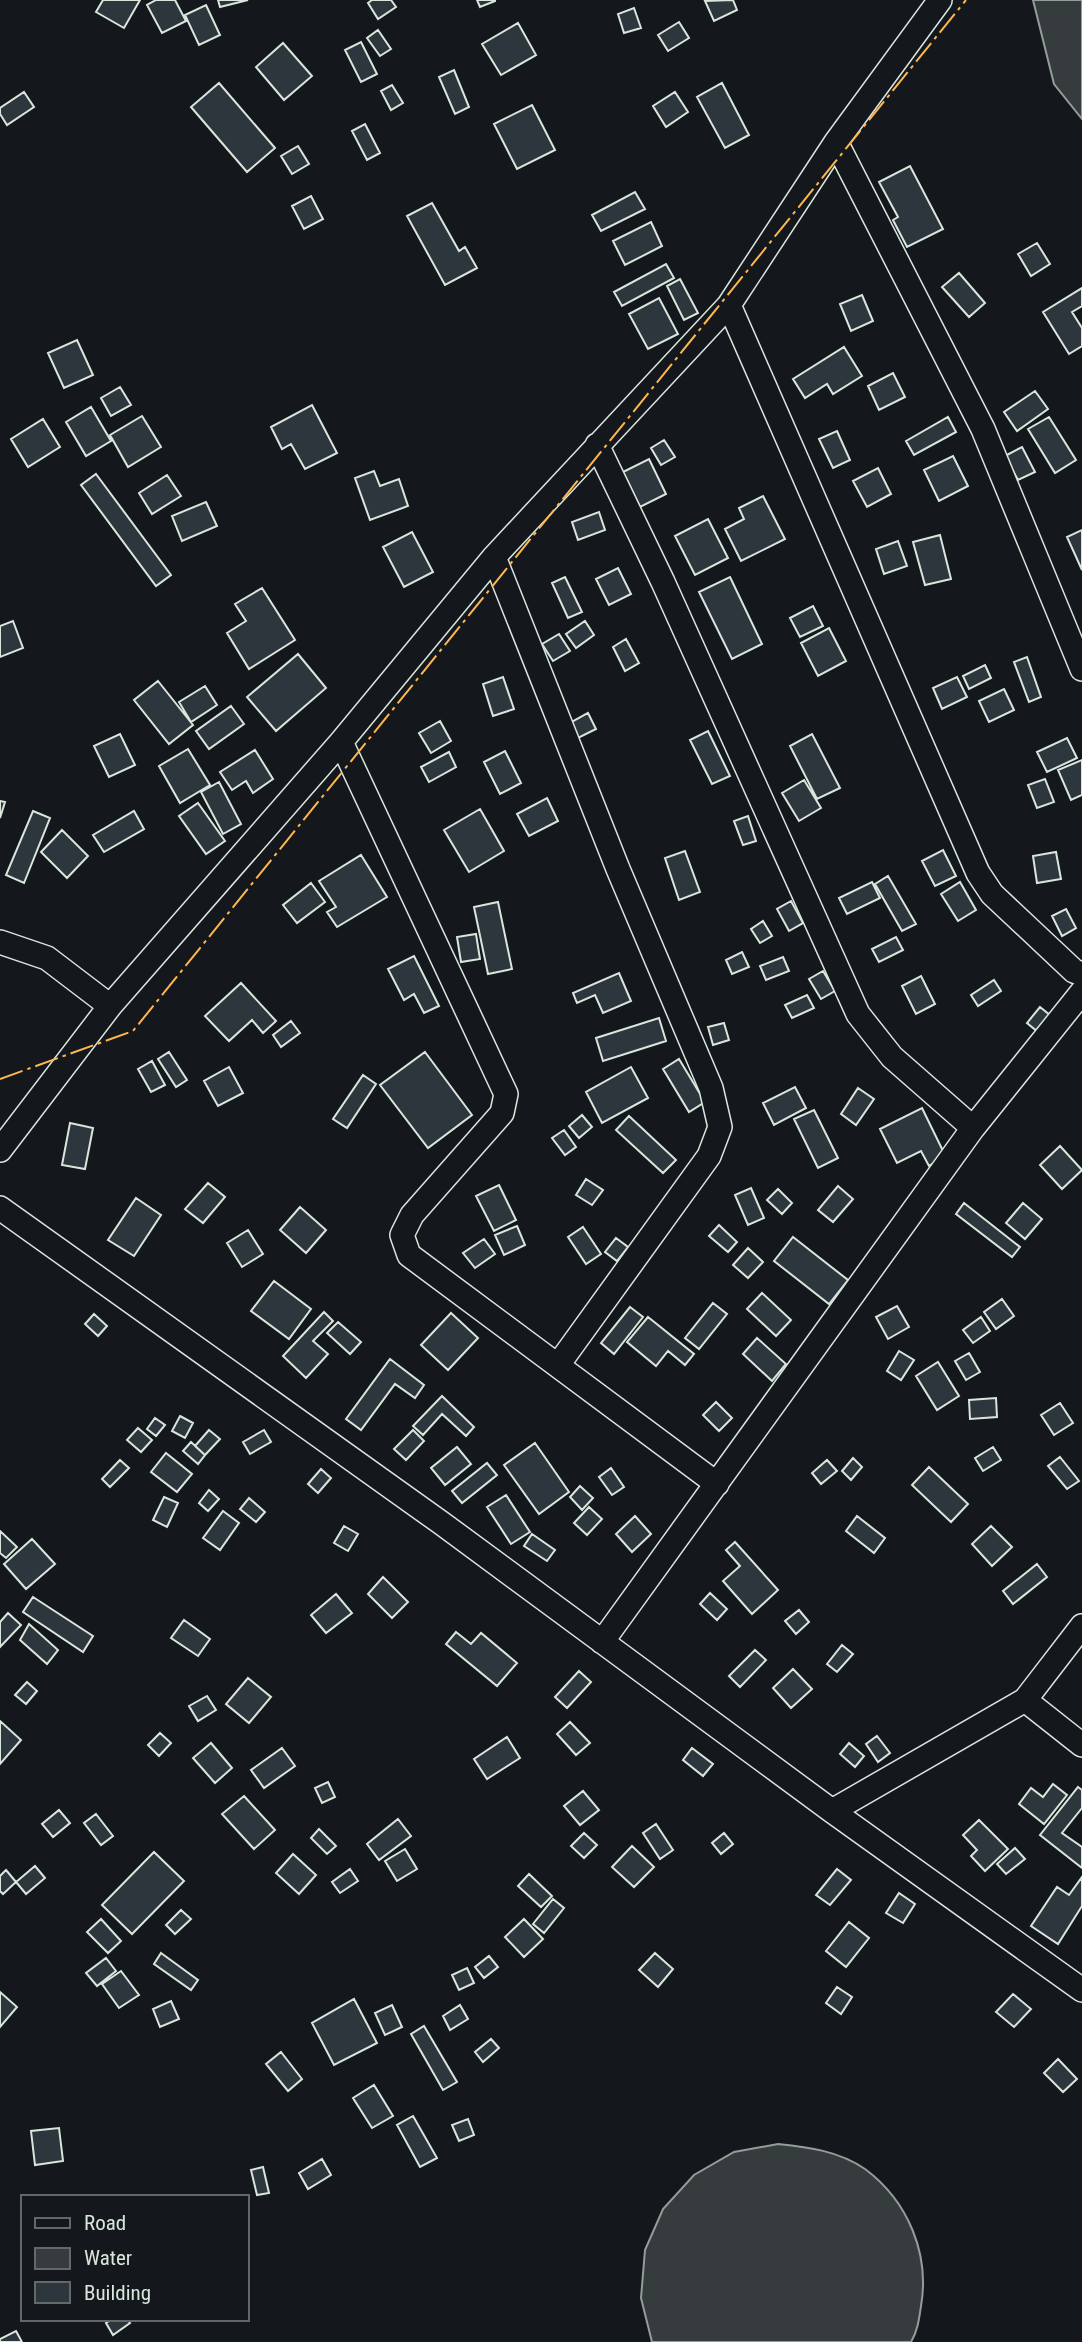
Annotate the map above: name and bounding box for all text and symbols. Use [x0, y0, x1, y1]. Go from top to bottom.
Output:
legend [21, 2195, 248, 2321]
text: Road [84, 2211, 126, 2235]
text: Water [84, 2246, 132, 2270]
text: Building [84, 2281, 151, 2305]

